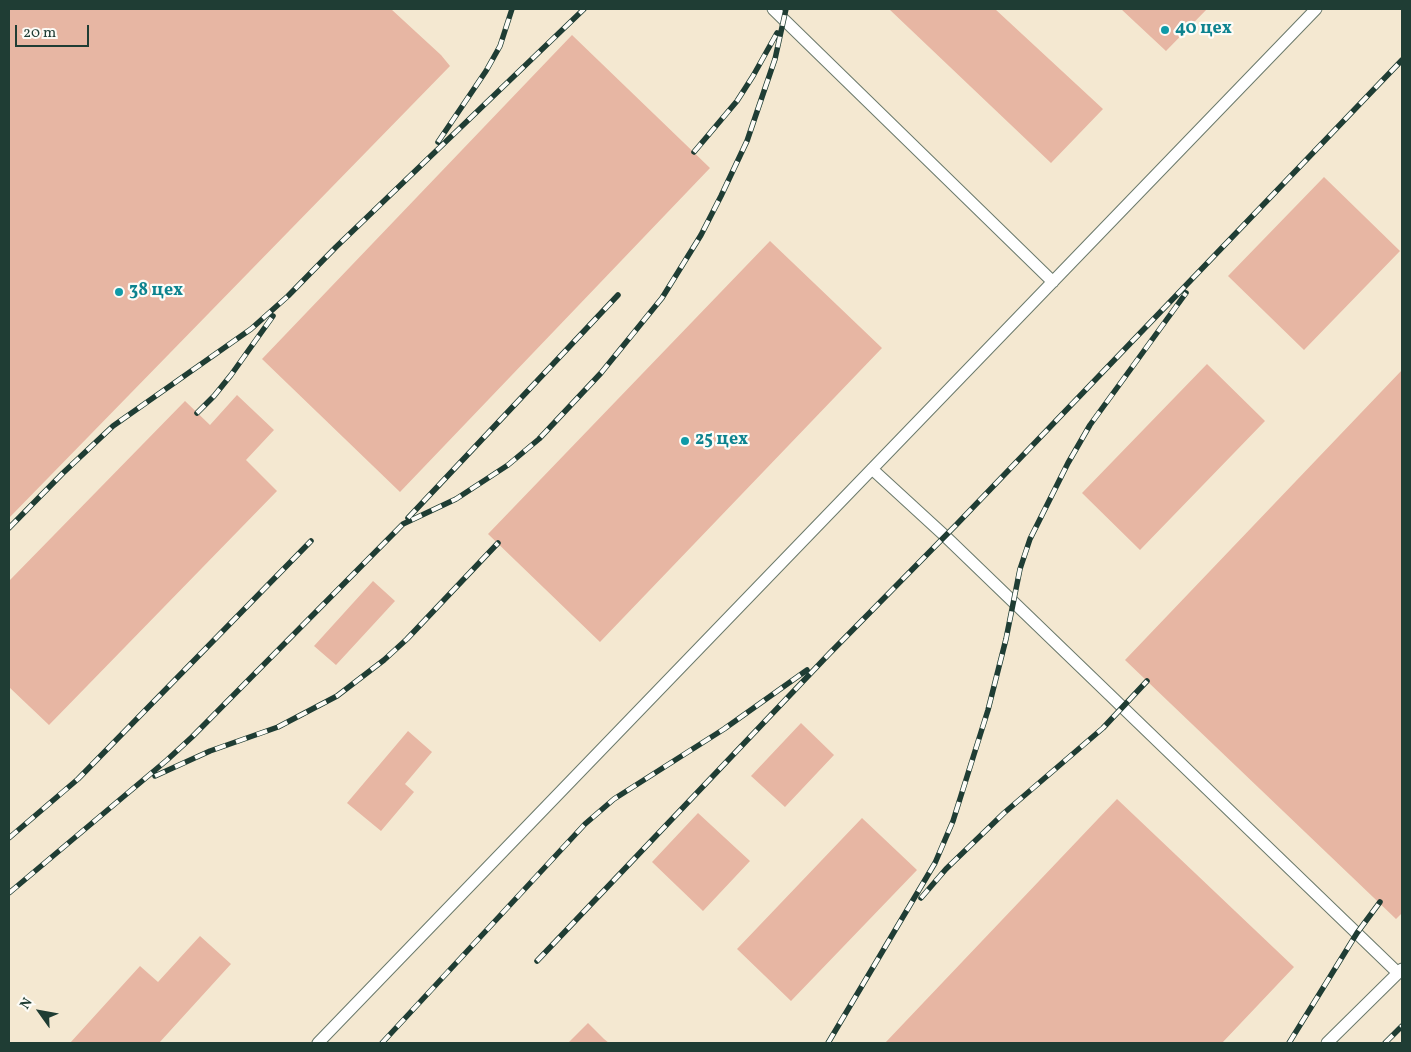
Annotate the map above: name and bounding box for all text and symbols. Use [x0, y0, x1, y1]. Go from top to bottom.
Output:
scale bar [18, 15, 91, 47]
place label: 40 цех [1175, 19, 1232, 41]
text: 20 m [23, 23, 56, 44]
marker: 40 цех [1159, 24, 1171, 36]
place label: 38 цех [129, 281, 183, 303]
marker: 38 цех [113, 286, 125, 298]
place label: 25 цех [695, 430, 748, 452]
marker: 25 цех [679, 435, 691, 447]
north arrow [15, 987, 65, 1037]
text: N [16, 994, 38, 1013]

